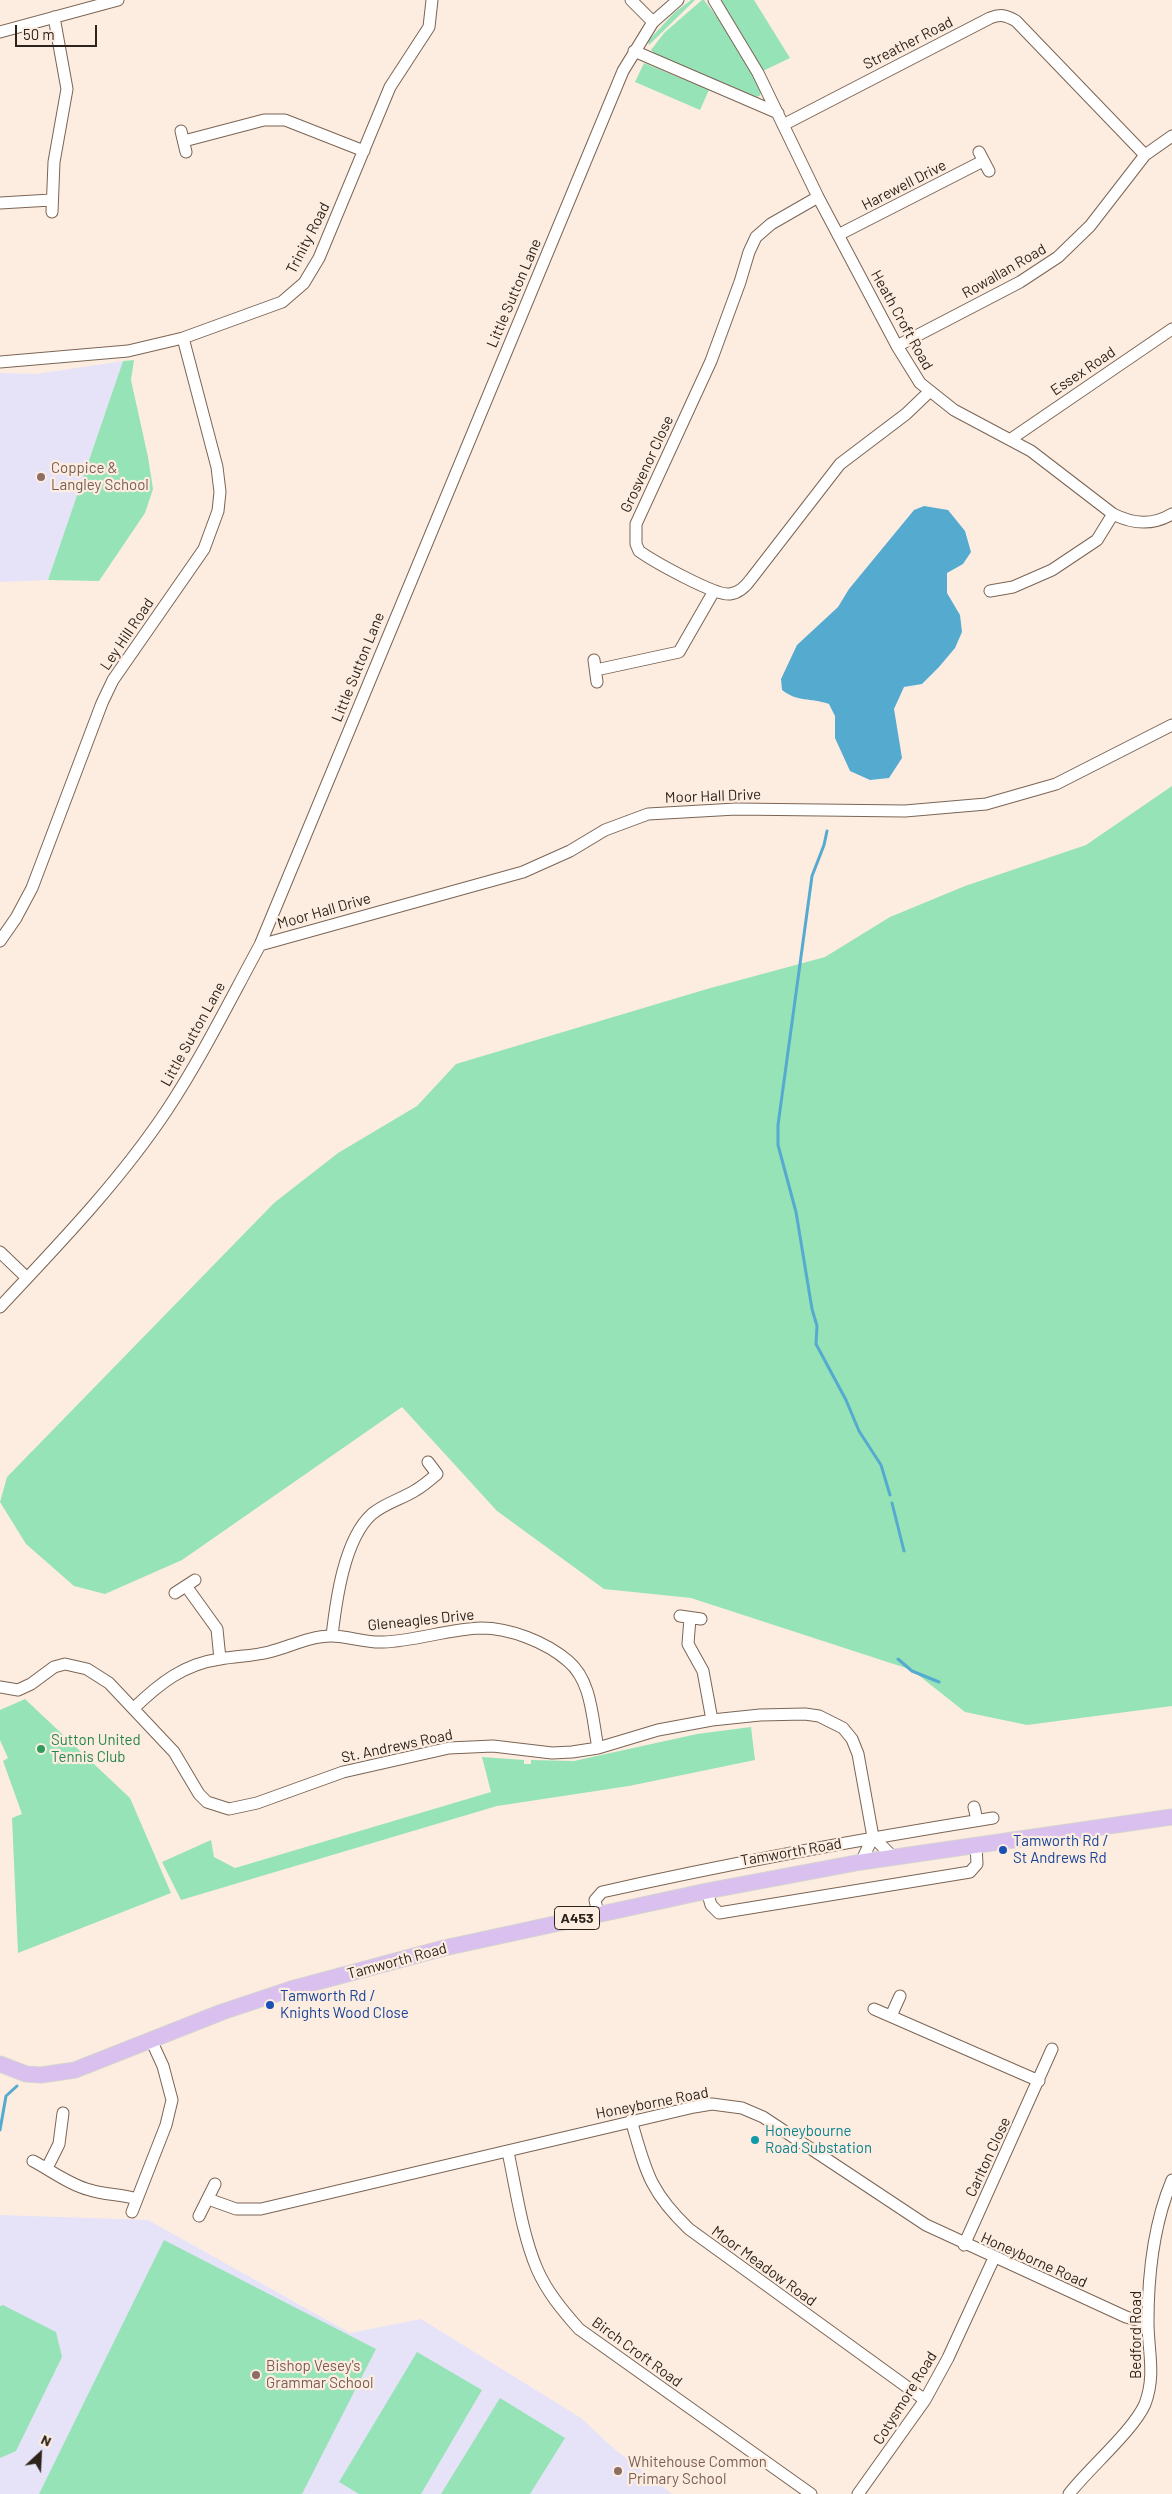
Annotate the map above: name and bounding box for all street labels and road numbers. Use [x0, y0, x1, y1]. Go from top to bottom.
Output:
street label: Streather Road [860, 13, 956, 73]
street label: Harewell Drive [859, 156, 949, 214]
street label: Trinity Road [282, 199, 334, 277]
street label: Little Sutton Lane [483, 236, 545, 350]
street label: Rowallan Road [959, 240, 1049, 302]
street label: Heath Croft Road [867, 267, 937, 373]
street label: Essex Road [1047, 343, 1119, 399]
street label: Grosvenor Close [617, 413, 677, 515]
street label: Ley Hill Road [96, 595, 158, 673]
street label: Little Sutton Lane [328, 610, 388, 724]
street label: Moor Hall Drive [665, 785, 761, 807]
street label: Moor Hall Drive [275, 889, 373, 933]
street label: Little Sutton Lane [157, 979, 229, 1089]
street label: Gleneagles Drive [367, 1605, 475, 1635]
street label: St. Andrews Road [340, 1725, 454, 1767]
street label: Tamworth Road [739, 1834, 843, 1870]
road number: A453 [554, 1906, 600, 1930]
street label: Tamworth Road [345, 1939, 449, 1983]
street label: Honeyborne Road [594, 2083, 710, 2123]
street label: Carlton Close [962, 2114, 1014, 2200]
street label: Moor Meadow Road [708, 2222, 820, 2310]
street label: Honeyborne Road [978, 2228, 1090, 2292]
street label: Bedford Road [1127, 2291, 1145, 2379]
street label: Birch Croft Road [588, 2313, 686, 2391]
street label: Cotysmore Road [869, 2348, 941, 2448]

